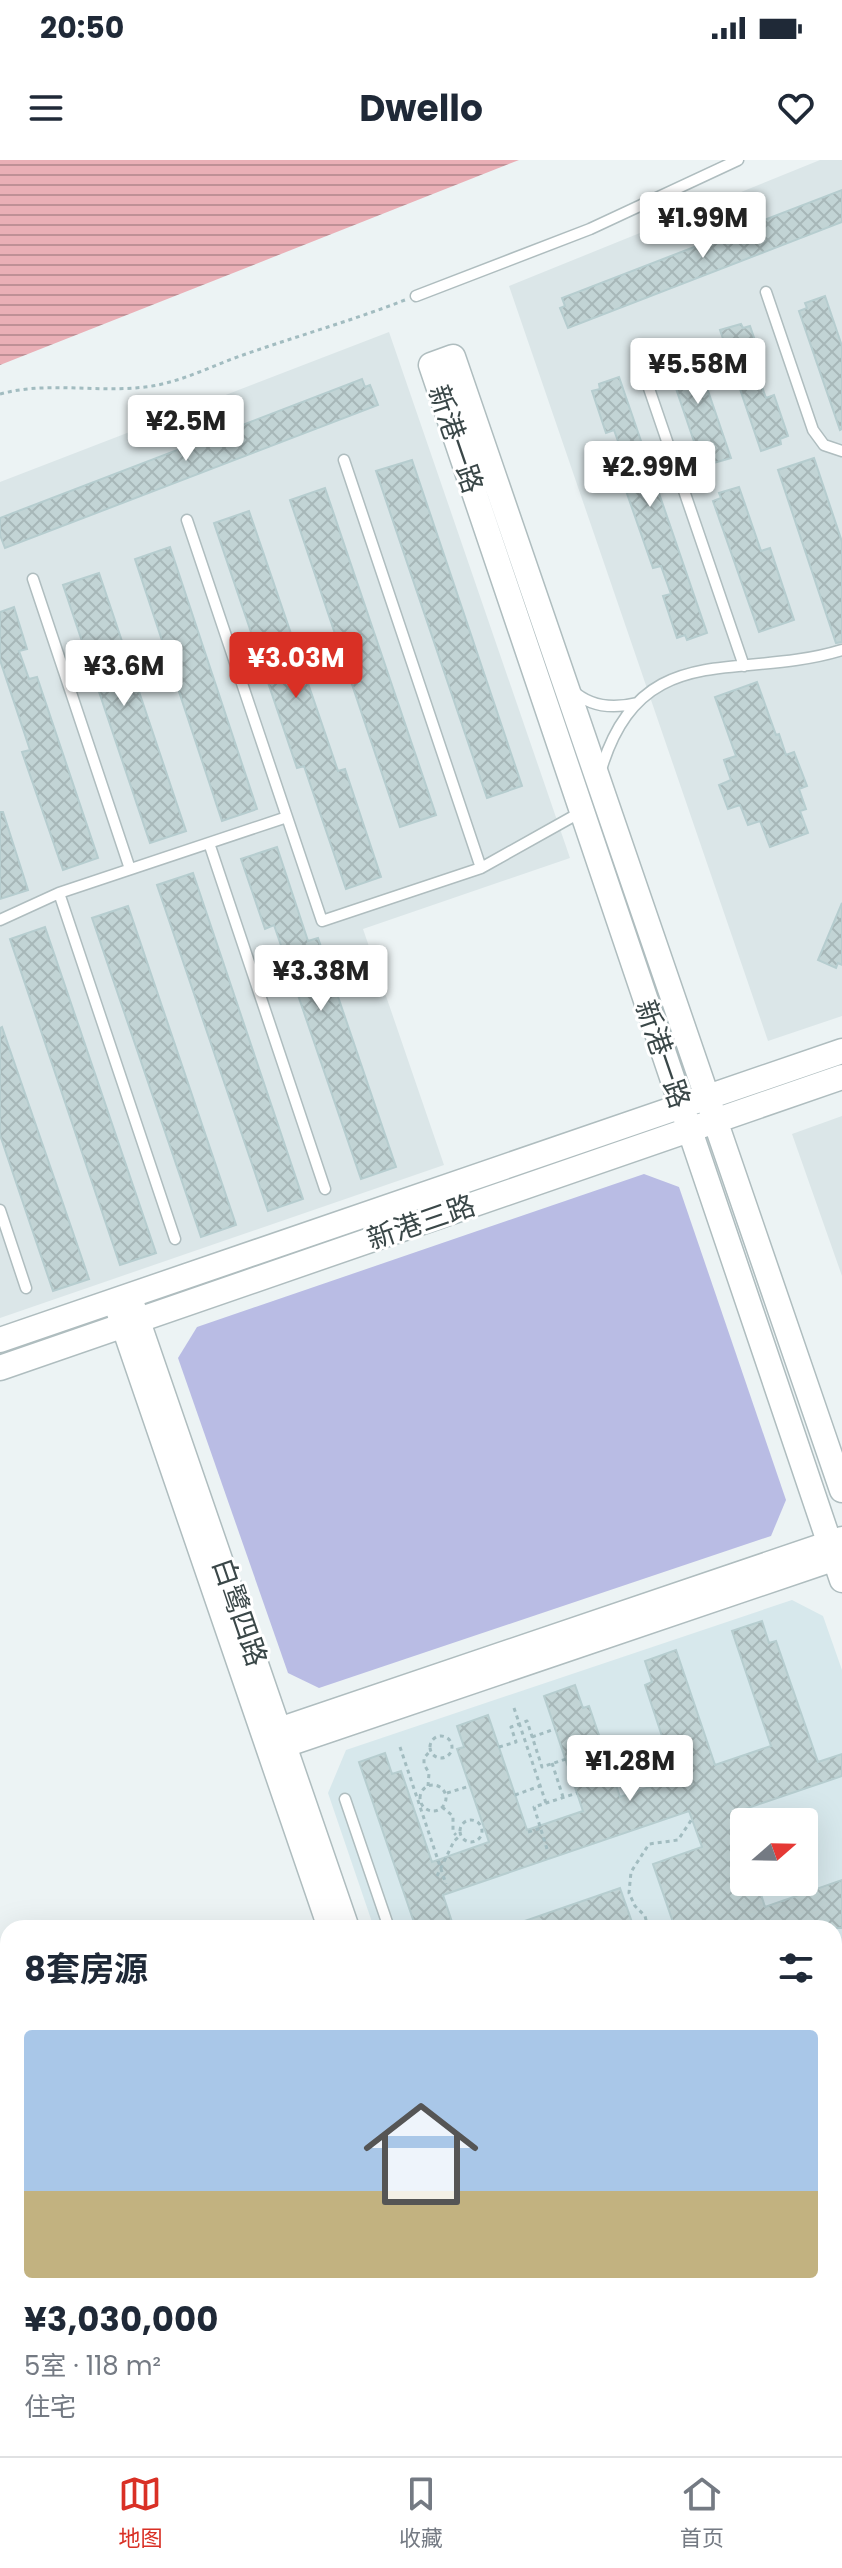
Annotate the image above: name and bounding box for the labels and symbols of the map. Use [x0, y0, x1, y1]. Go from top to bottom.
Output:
pin: ¥1.99M [638, 192, 768, 260]
pin: ¥5.58M [633, 338, 763, 406]
street label: 新港一路 [419, 380, 492, 498]
pin: ¥2.5M [130, 395, 242, 463]
pin: ¥2.99M [585, 441, 715, 509]
pin: ¥3.03M [231, 632, 361, 700]
pin: ¥3.6M [68, 640, 180, 708]
pin: ¥3.38M [256, 945, 386, 1013]
street label: 新港一路 [626, 995, 699, 1113]
street label: 新港三路 [362, 1186, 480, 1259]
street label: 白鹭四路 [203, 1553, 276, 1671]
pin: ¥1.28M [565, 1735, 695, 1803]
north arrow [730, 1808, 818, 1896]

